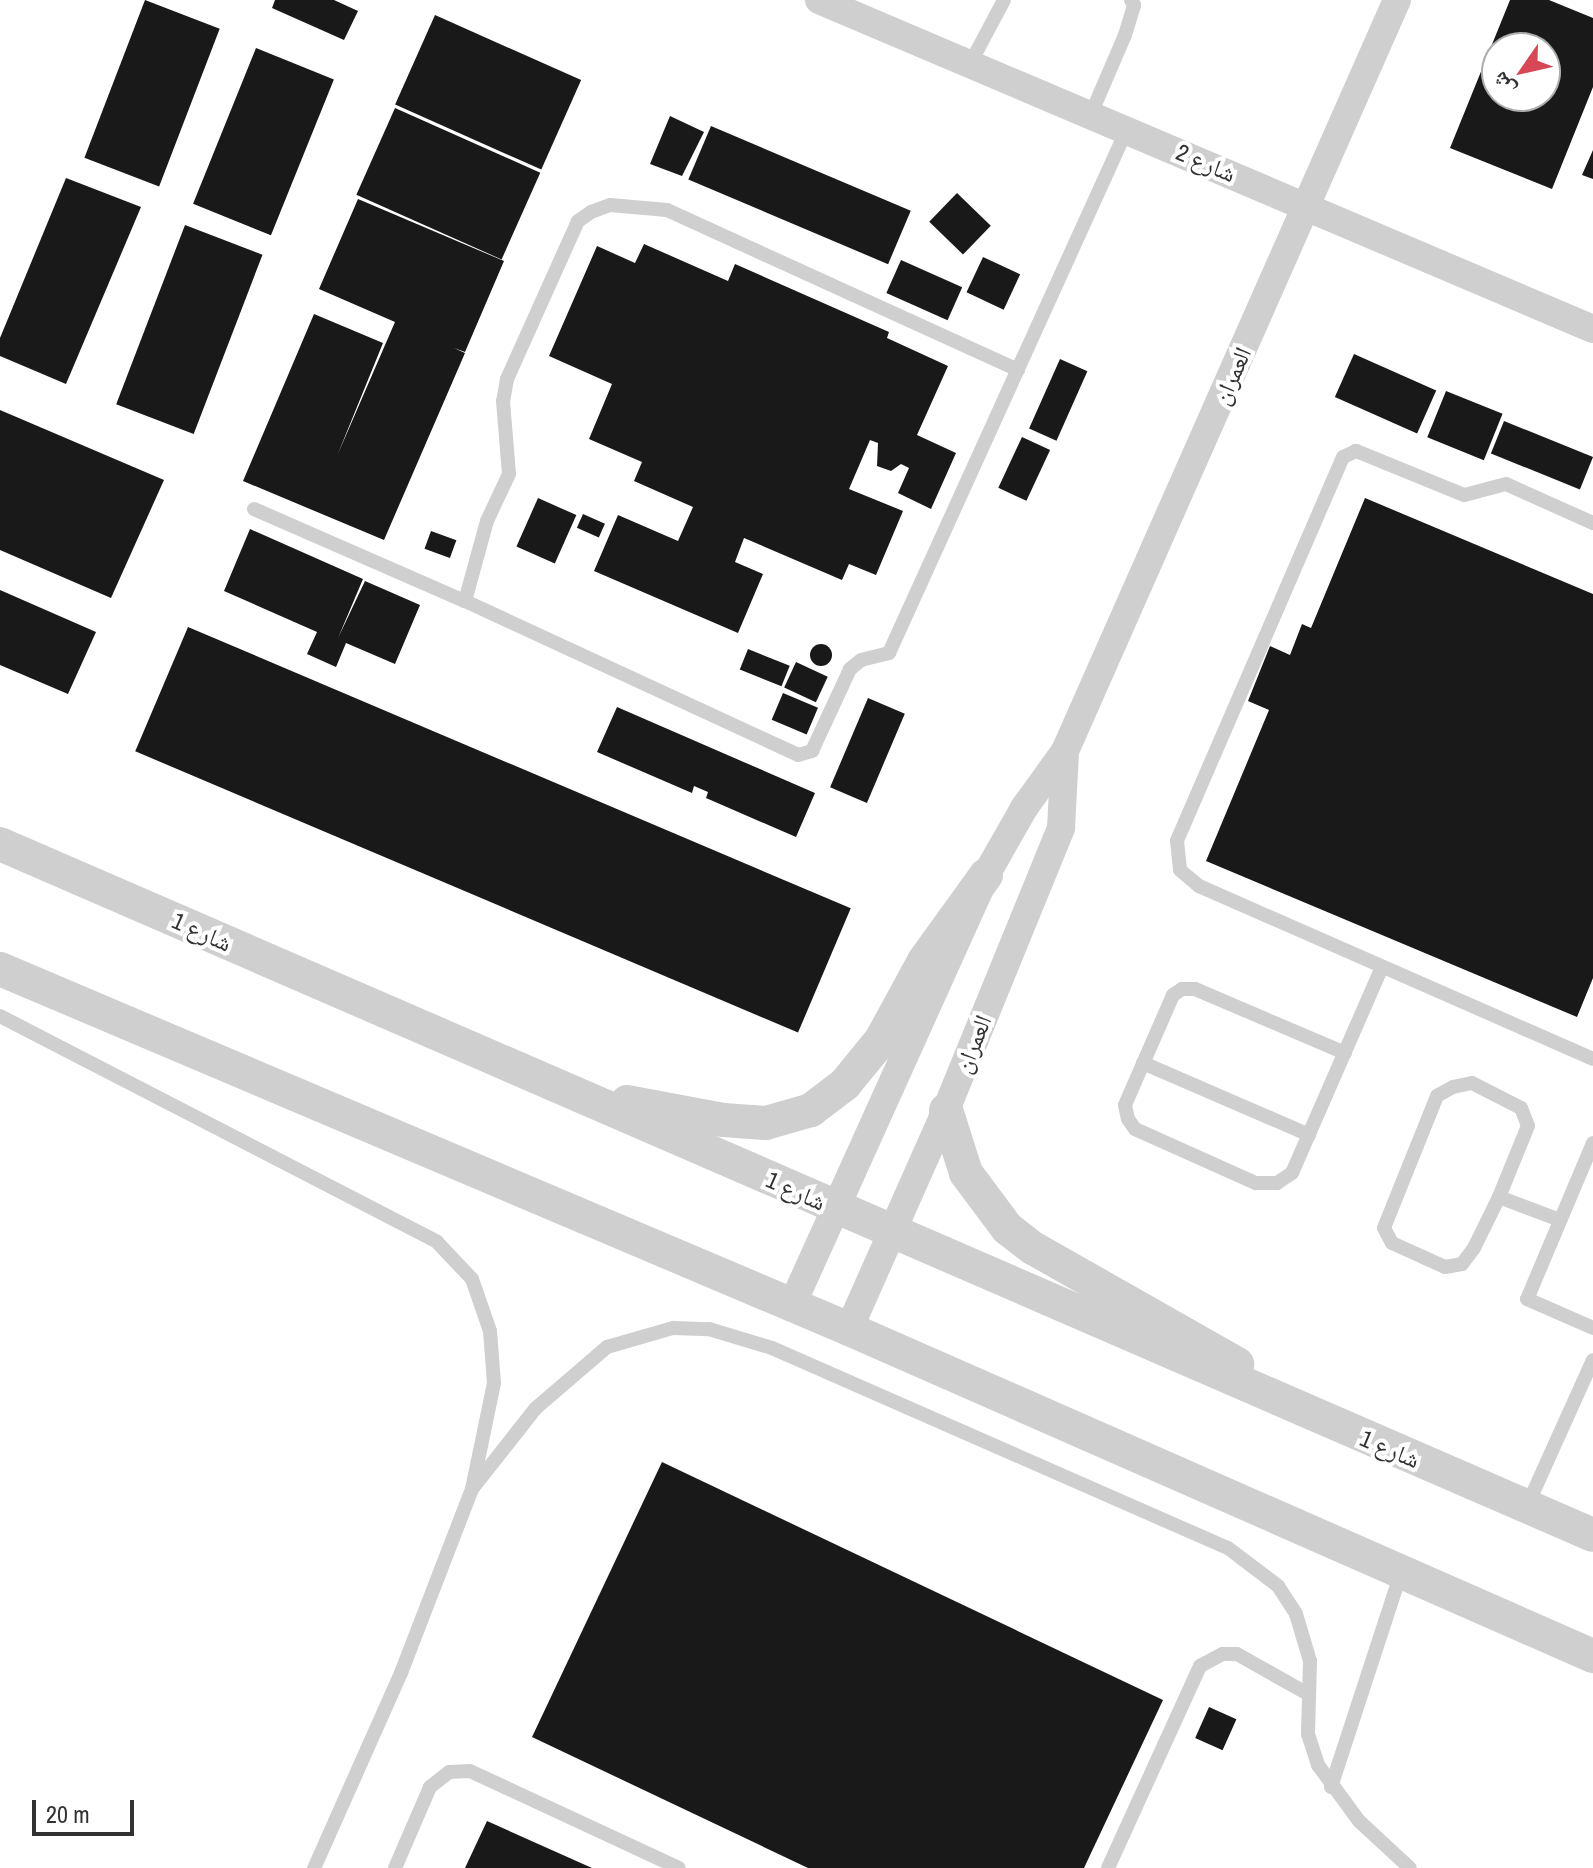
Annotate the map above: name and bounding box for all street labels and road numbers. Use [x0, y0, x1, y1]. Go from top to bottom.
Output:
street label: شارع 2 [1172, 138, 1240, 188]
street label: العمران [1207, 343, 1257, 409]
street label: شارع 1 [168, 906, 236, 958]
street label: العمران [948, 1011, 998, 1077]
street label: شارع 1 [762, 1165, 830, 1217]
street label: شارع 1 [1356, 1424, 1424, 1474]

